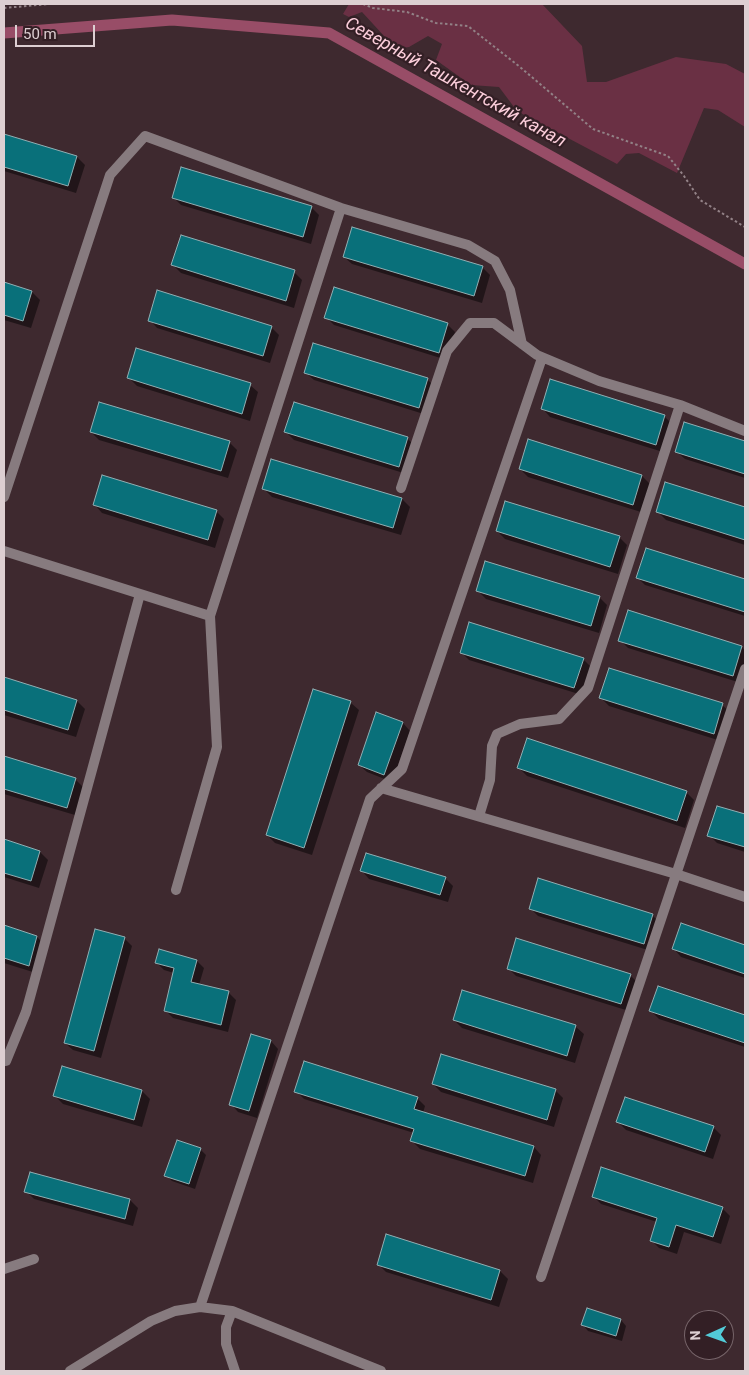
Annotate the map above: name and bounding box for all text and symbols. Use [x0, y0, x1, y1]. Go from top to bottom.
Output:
water label: Северный Ташкентский канал [341, 13, 569, 153]
scale bar [18, 15, 98, 47]
text: 50 m [23, 25, 57, 43]
north arrow [684, 1310, 734, 1360]
text: N [687, 1330, 703, 1341]

